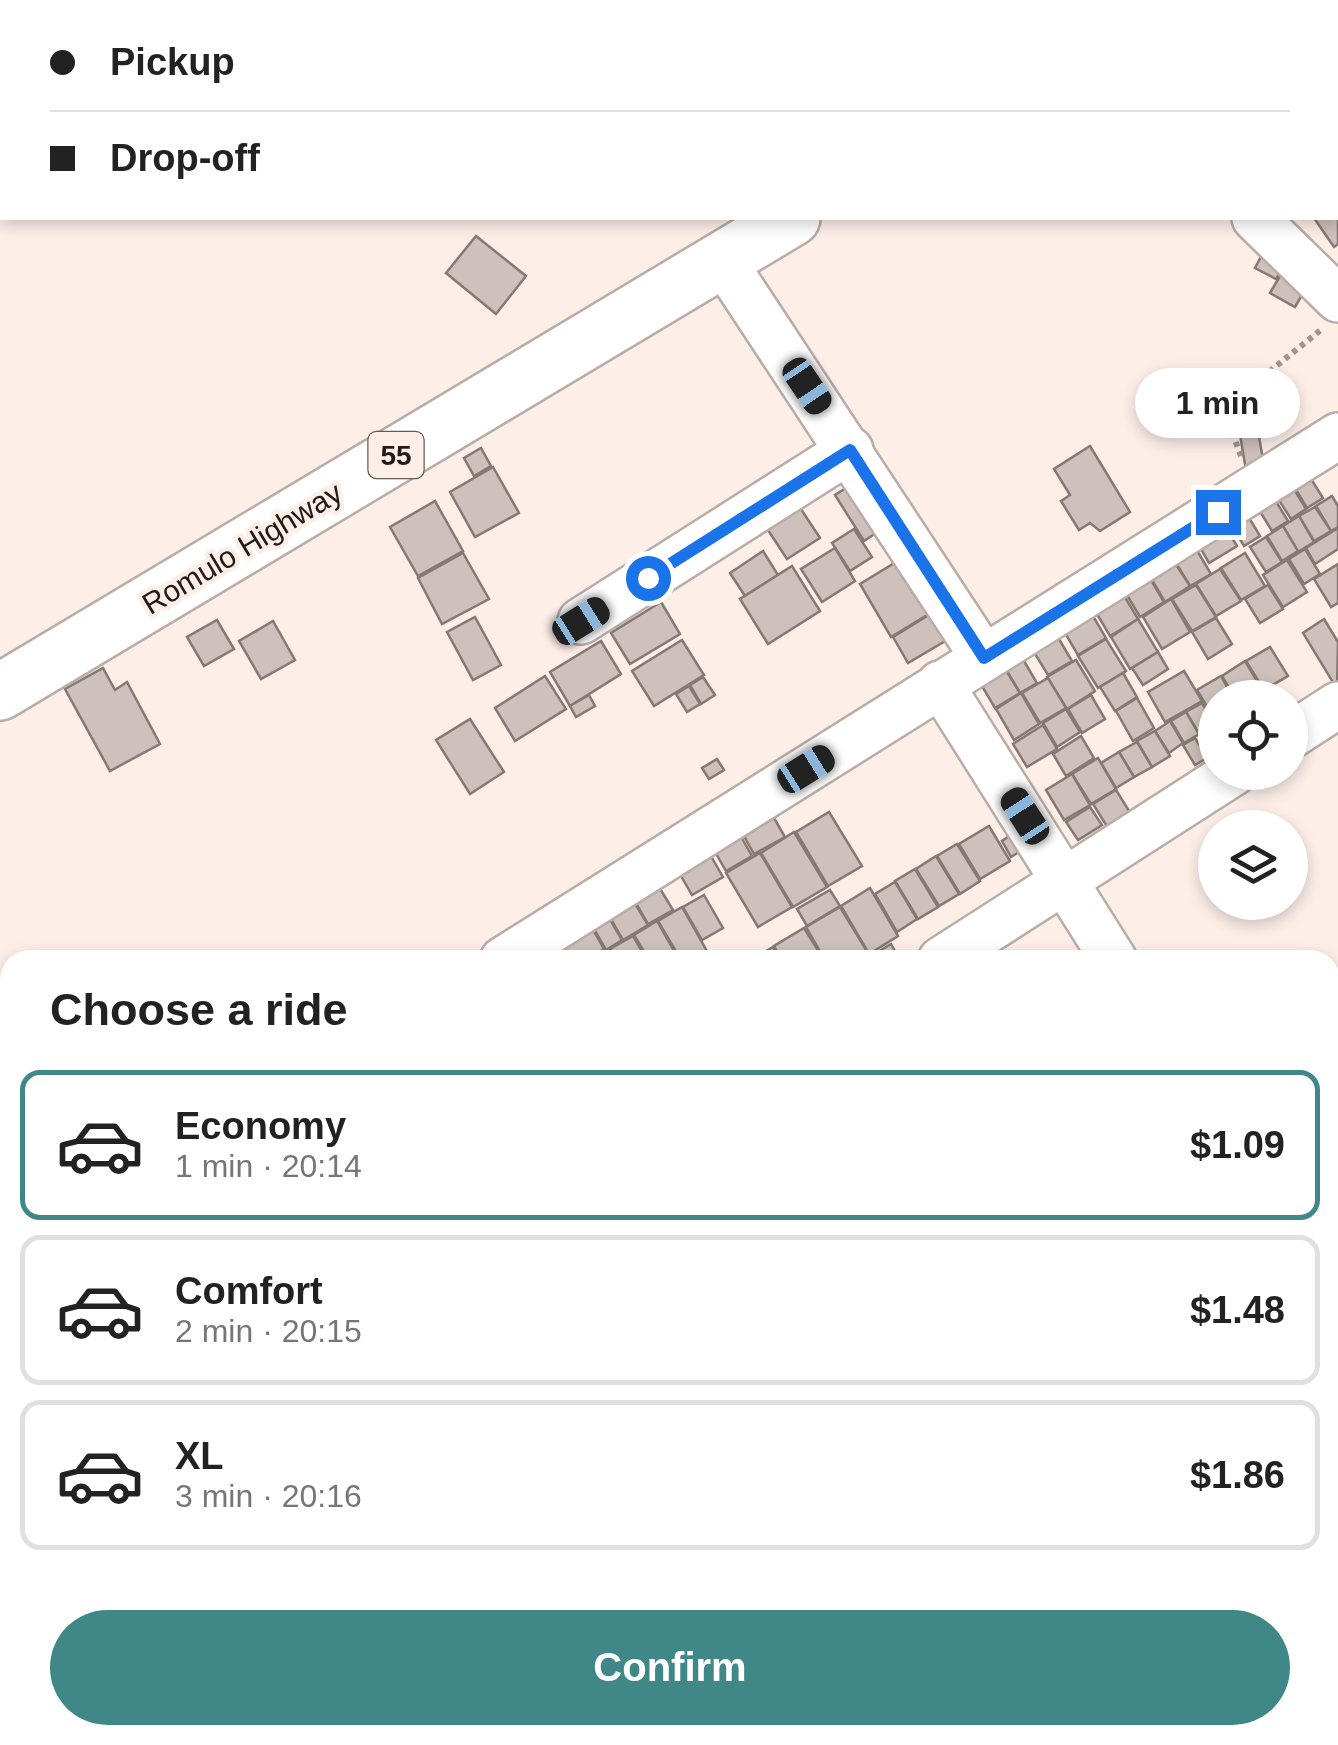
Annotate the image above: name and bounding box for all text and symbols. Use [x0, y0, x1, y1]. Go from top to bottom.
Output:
text: Pickup [110, 41, 235, 83]
text: Drop-off [110, 137, 260, 179]
car [778, 353, 836, 419]
callout: 1 min [1136, 367, 1300, 437]
text: 1 min [1176, 385, 1259, 421]
road number: 55 [368, 432, 424, 478]
street label: Romulo Highway [136, 475, 348, 621]
route end [1196, 490, 1241, 535]
route start [626, 556, 671, 601]
car [548, 592, 614, 650]
map controls [1198, 680, 1308, 920]
button: locate [1198, 680, 1308, 790]
car [773, 740, 839, 798]
car [996, 783, 1054, 849]
button: layers [1198, 810, 1308, 920]
text: Choose a ride [50, 984, 348, 1035]
icon: car [55, 1100, 145, 1190]
text: Economy [175, 1105, 346, 1147]
text: $1.09 [1190, 1124, 1285, 1166]
text: 1 min · 20:14 [175, 1148, 362, 1184]
icon: car [55, 1265, 145, 1355]
text: Comfort [175, 1270, 323, 1312]
text: $1.48 [1190, 1289, 1285, 1331]
text: 2 min · 20:15 [175, 1313, 362, 1349]
icon: car [55, 1430, 145, 1520]
text: XL [175, 1435, 224, 1477]
text: $1.86 [1190, 1454, 1285, 1496]
text: 3 min · 20:16 [175, 1478, 362, 1514]
button: Confirm [50, 1610, 1290, 1725]

